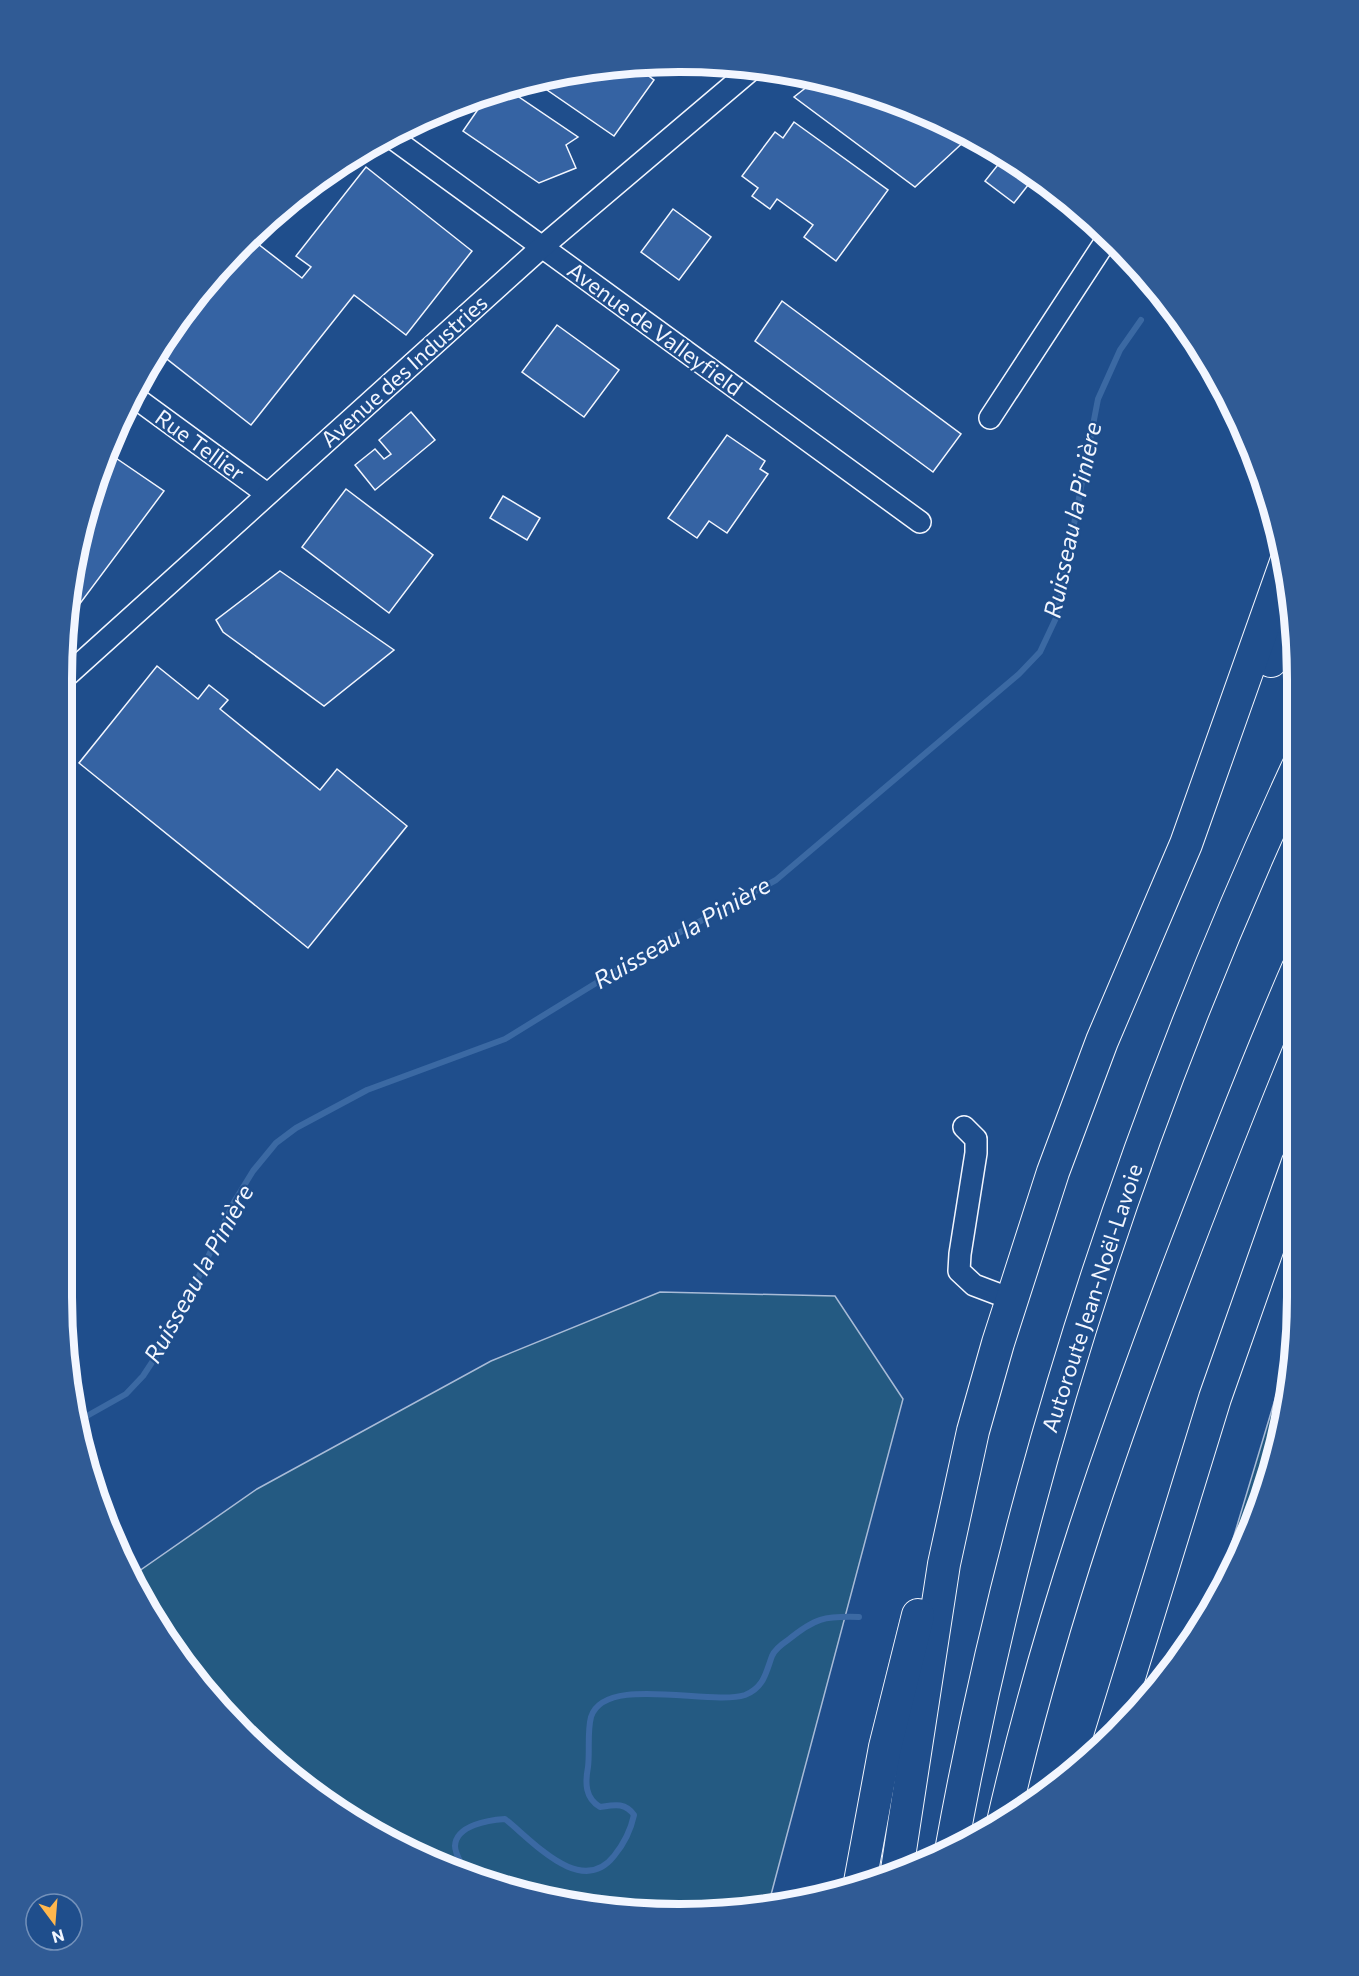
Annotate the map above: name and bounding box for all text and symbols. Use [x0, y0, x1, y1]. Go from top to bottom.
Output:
street label: Avenue de Valleyfield [563, 256, 748, 401]
street label: Avenue des Industries [315, 289, 493, 453]
street label: Rue Tellier [150, 403, 250, 486]
water label: Ruisseau la Pinière [1037, 419, 1107, 620]
water label: Ruisseau la Pinière [588, 869, 775, 994]
street label: Autoroute Jean-Noël-Lavoie [1035, 1160, 1148, 1435]
water label: Ruisseau la Pinière [137, 1179, 259, 1368]
north arrow [24, 1892, 84, 1952]
text: N [50, 1926, 67, 1948]

